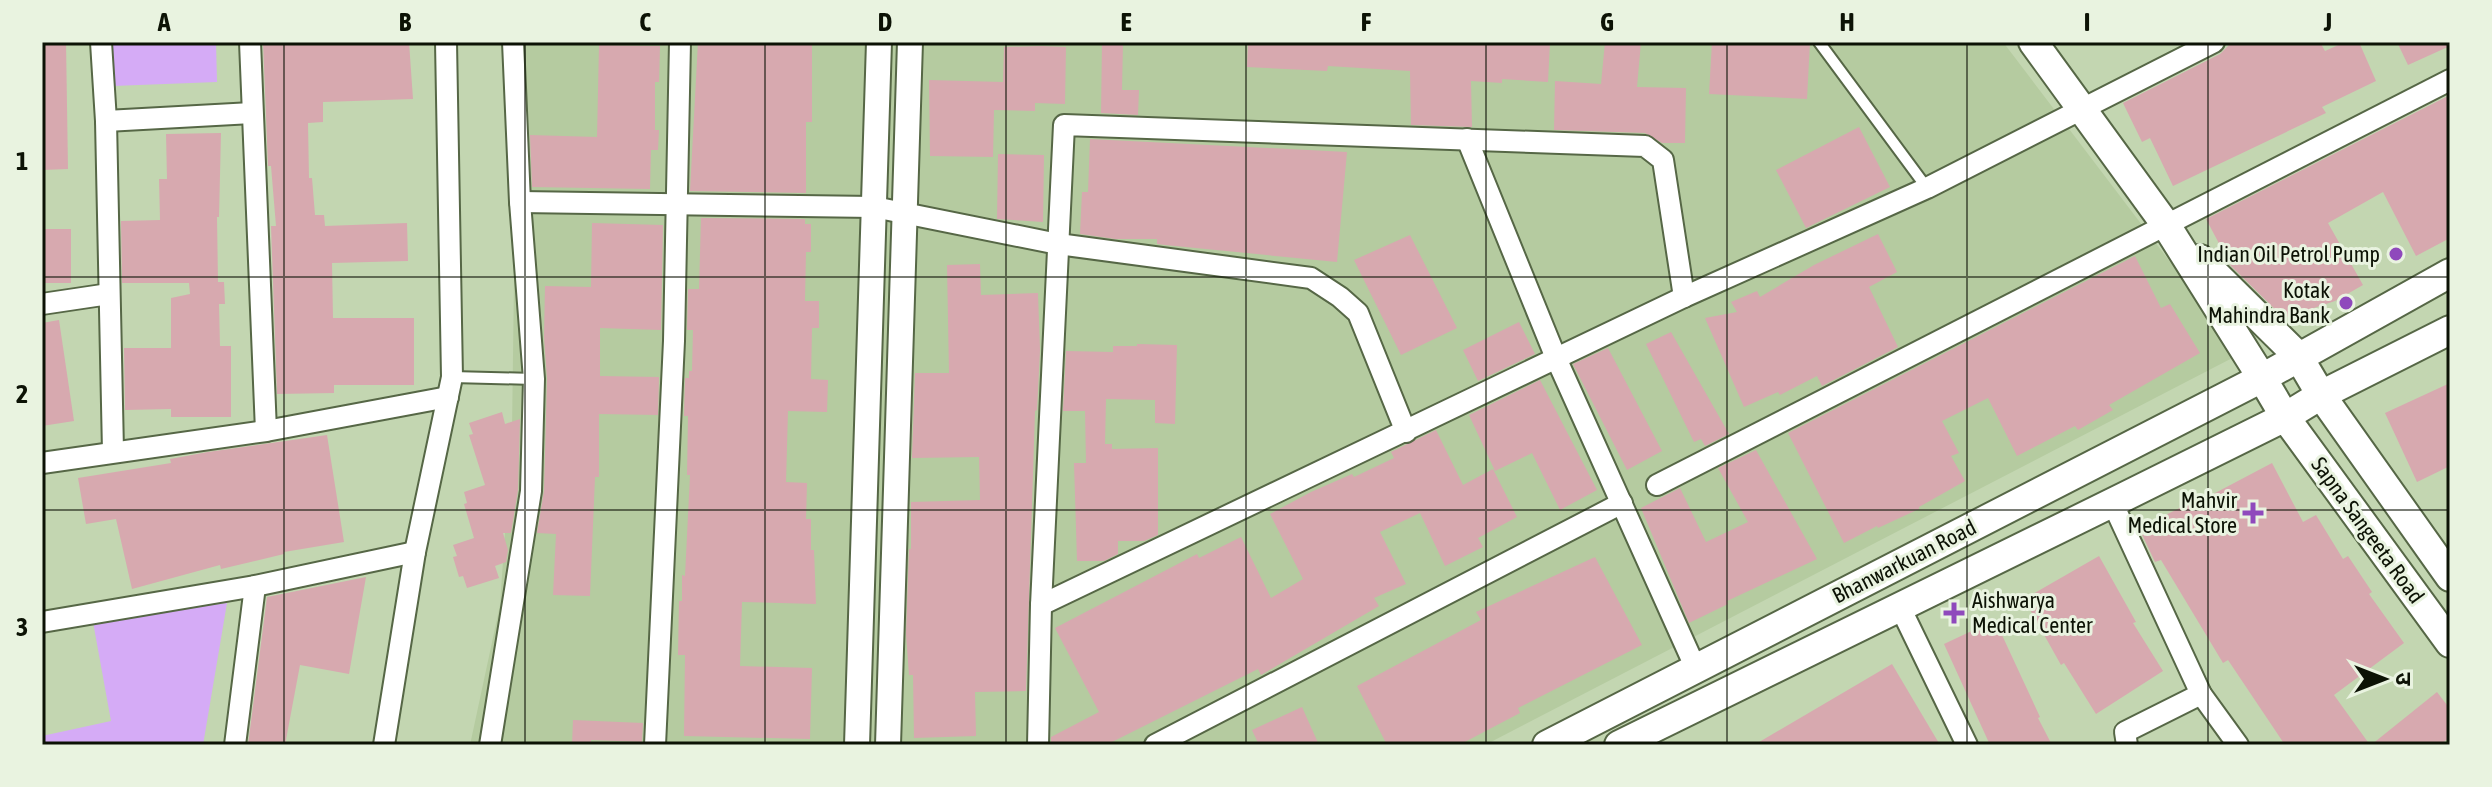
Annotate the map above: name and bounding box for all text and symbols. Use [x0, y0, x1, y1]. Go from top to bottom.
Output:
text: A [157, 7, 171, 37]
text: B [399, 7, 412, 37]
text: C [639, 7, 651, 37]
text: D [878, 7, 892, 37]
text: E [1120, 7, 1132, 37]
text: F [1361, 7, 1372, 37]
text: G [1600, 7, 1614, 37]
text: H [1839, 7, 1855, 37]
text: I [2084, 7, 2090, 37]
text: J [2323, 7, 2332, 37]
text: 1 [16, 146, 28, 176]
place label: Indian Oil Petrol Pump [2197, 241, 2380, 267]
marker: Indian Oil Petrol Pump [2387, 245, 2405, 263]
place label: Kotak Mahindra Bank [2208, 277, 2330, 328]
marker: Kotak Mahindra Bank [2337, 294, 2355, 312]
text: 2 [16, 379, 28, 409]
street label: Sapna Sangeeta Road [2306, 452, 2430, 608]
place label: Mahvir Medical Store [2128, 487, 2237, 538]
marker: Mahvir Medical Store [2244, 504, 2262, 522]
street label: Bhanwarkuan Road [1828, 514, 1980, 608]
place label: Aishwarya Medical Center [1972, 587, 2093, 638]
marker: Aishwarya Medical Center [1943, 602, 1965, 624]
text: 3 [16, 612, 28, 642]
north arrow [2344, 639, 2424, 719]
text: उ [2391, 673, 2417, 687]

